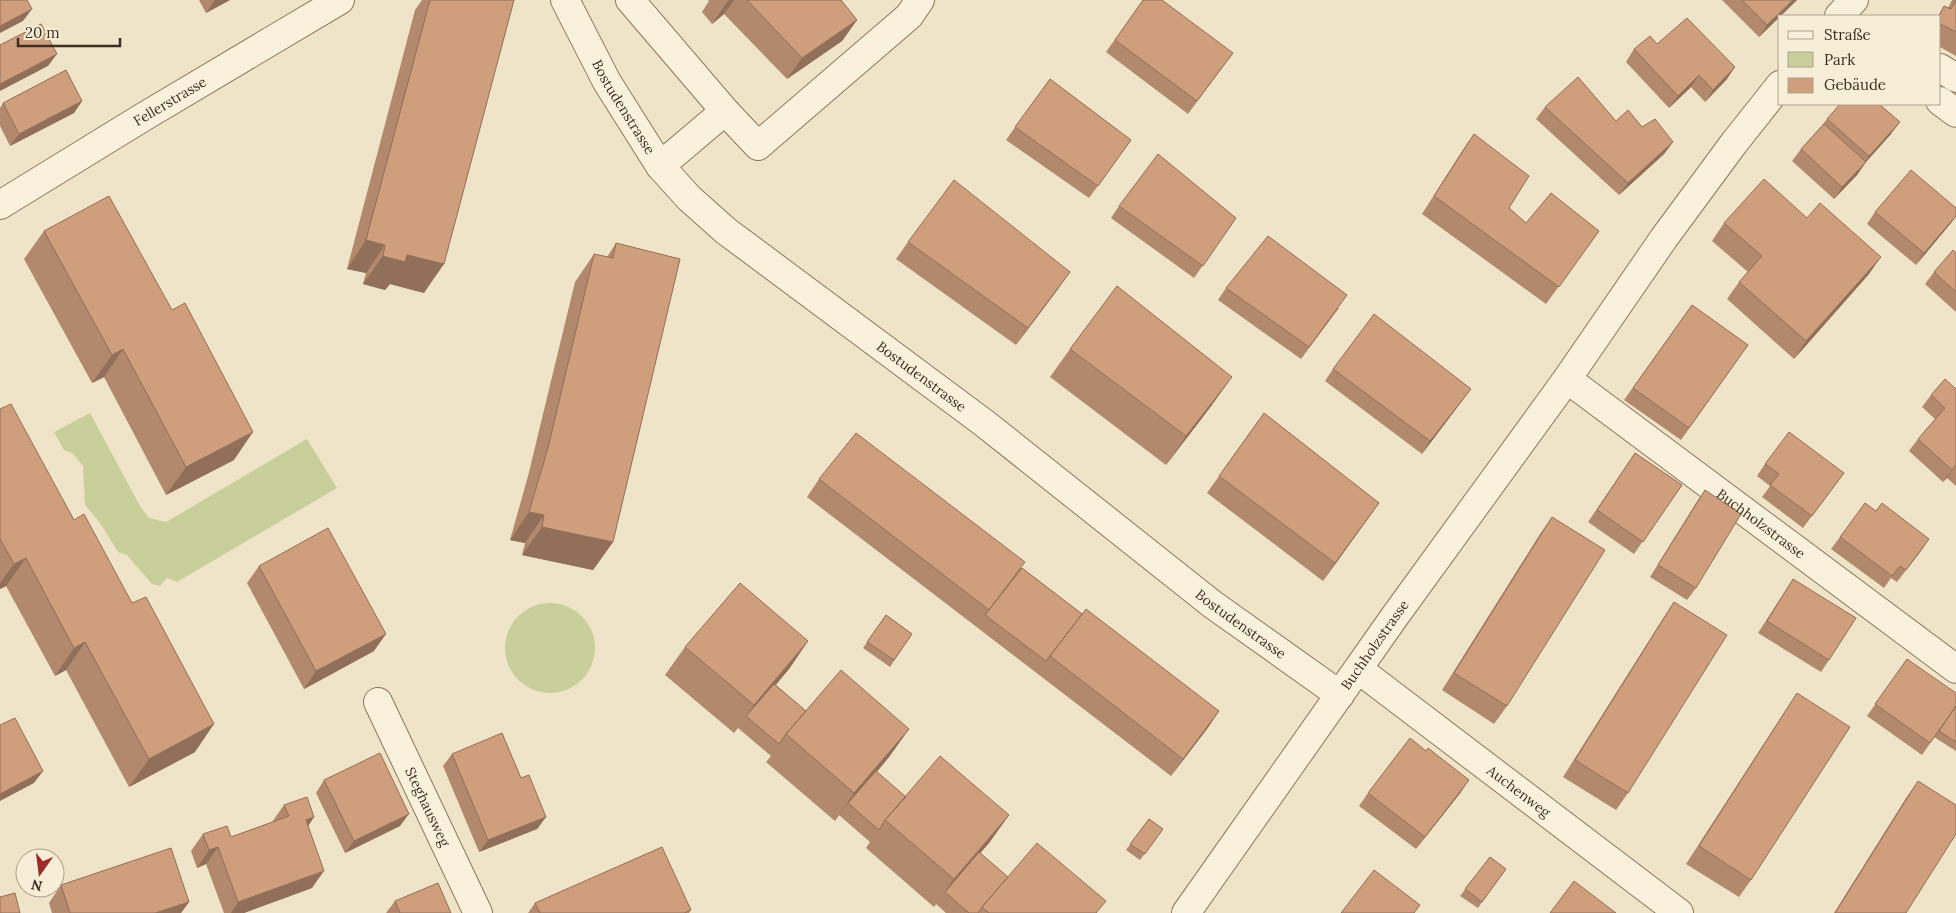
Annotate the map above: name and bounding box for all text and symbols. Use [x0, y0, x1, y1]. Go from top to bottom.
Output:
scale bar [18, 15, 120, 47]
legend [1778, 15, 1941, 105]
text: 20 m [25, 23, 60, 42]
text: Straße [1824, 25, 1871, 44]
text: Park [1824, 50, 1855, 69]
street label: Bostudenstrasse [588, 57, 659, 158]
street label: Fellerstrasse [130, 72, 210, 130]
text: Gebäude [1824, 75, 1886, 94]
street label: Bostudenstrasse [873, 337, 970, 416]
street label: Buchholzstrasse [1713, 485, 1809, 563]
street label: Bostudenstrasse [1192, 585, 1290, 663]
street label: Buchholzstrasse [1337, 596, 1413, 693]
street label: Auchenweg [1483, 761, 1554, 821]
street label: Steghausweg [401, 764, 454, 850]
north arrow [15, 848, 65, 898]
text: N [29, 876, 44, 896]

